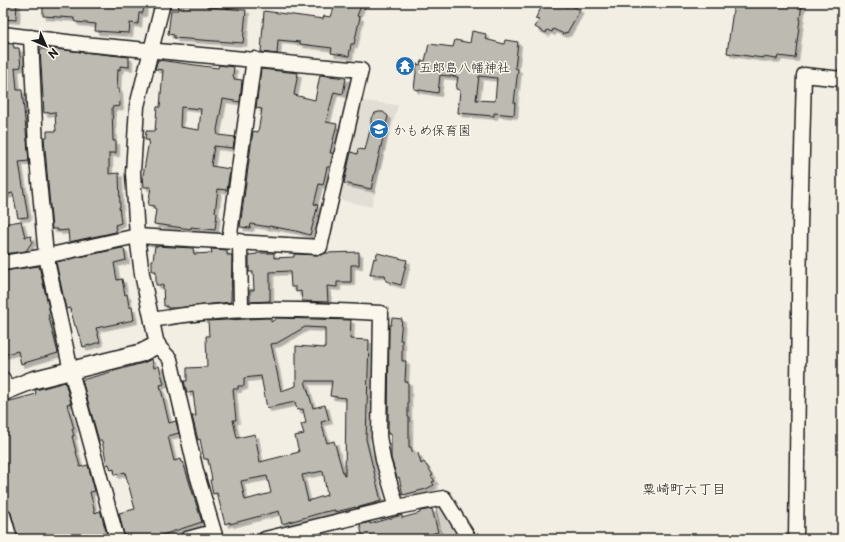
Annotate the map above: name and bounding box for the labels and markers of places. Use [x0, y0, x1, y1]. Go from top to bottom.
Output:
temple icon: 五郎島八幡神社 [394, 55, 416, 77]
place label: 五郎島八幡神社 [419, 57, 510, 76]
school or university icon: かもめ保育園 [368, 118, 390, 140]
place label: かもめ保育園 [393, 120, 471, 139]

